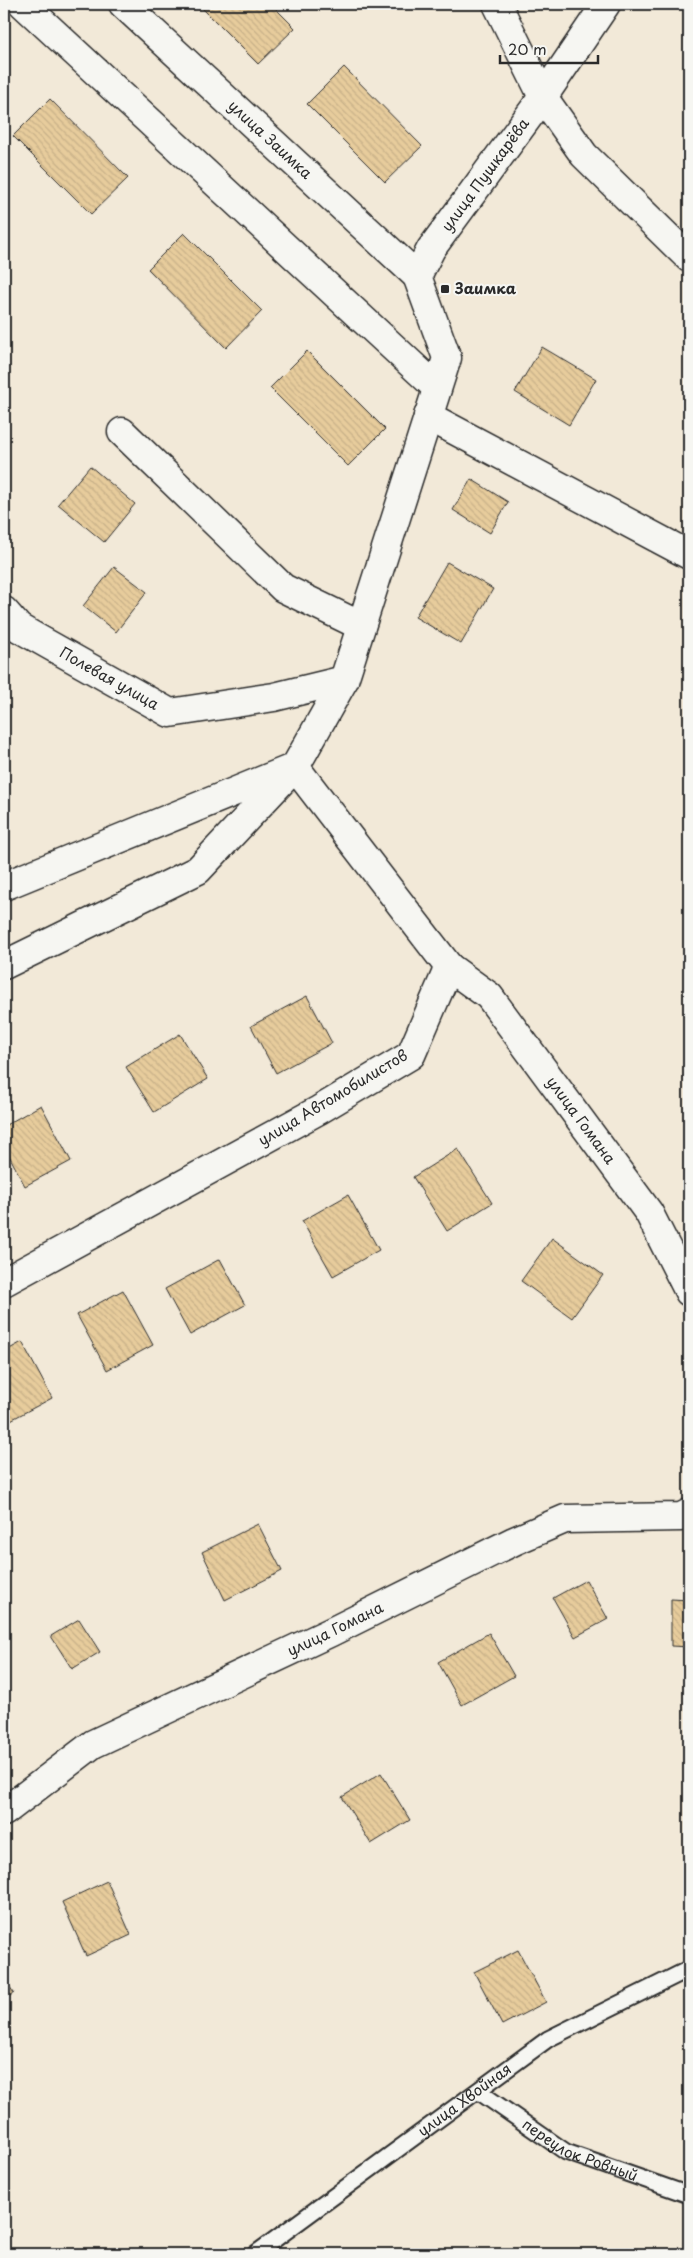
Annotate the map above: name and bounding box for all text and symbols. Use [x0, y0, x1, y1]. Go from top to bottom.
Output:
scale bar [500, 32, 598, 64]
text: 20 m [508, 37, 547, 60]
street label: улица Заимка [224, 94, 318, 184]
street label: улица Пушкарёва [435, 112, 534, 236]
place label: Заимка [454, 276, 517, 299]
marker: Заимка [439, 283, 451, 295]
street label: Полевая улица [56, 640, 164, 715]
street label: улица Автомобилистов [253, 1043, 412, 1151]
street label: улица Гомана [542, 1071, 623, 1169]
street label: улица Гомана [283, 1595, 387, 1661]
street label: улица Хвойная [412, 2057, 515, 2141]
street label: переулок Ровный [518, 2112, 641, 2186]

